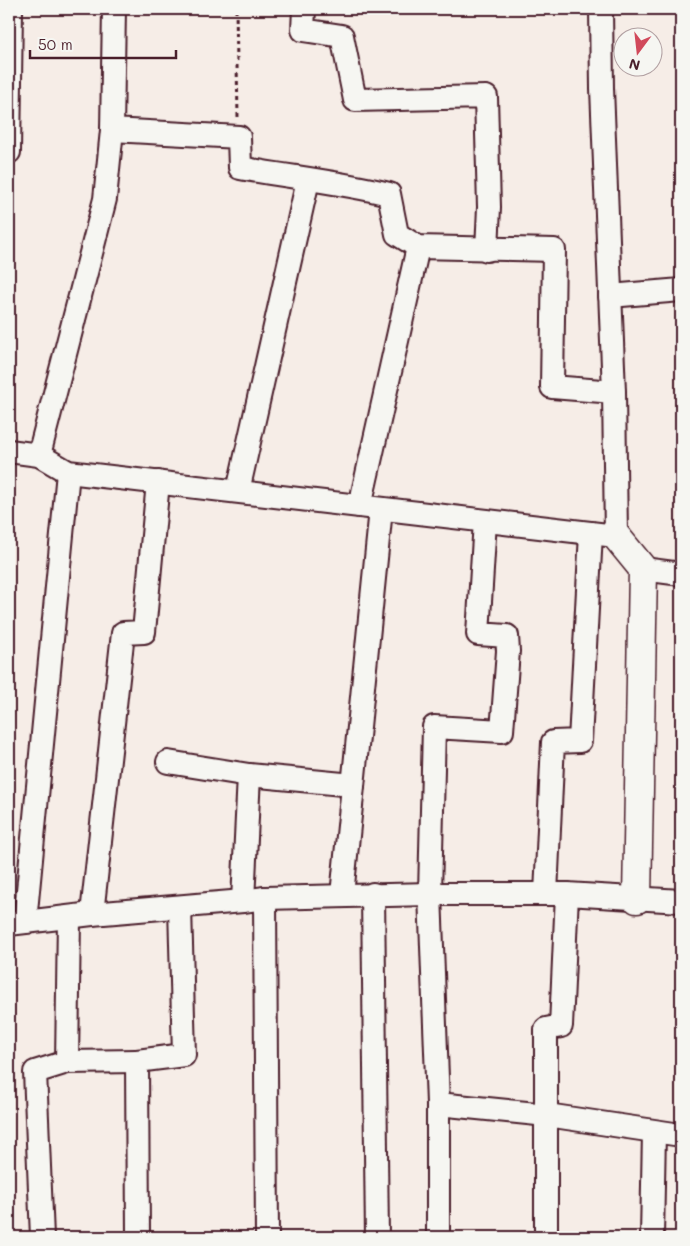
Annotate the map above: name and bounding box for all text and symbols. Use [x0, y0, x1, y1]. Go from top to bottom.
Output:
scale bar [30, 28, 176, 60]
north arrow [612, 28, 662, 78]
text: 50 m [38, 34, 73, 54]
text: N [627, 54, 642, 76]

